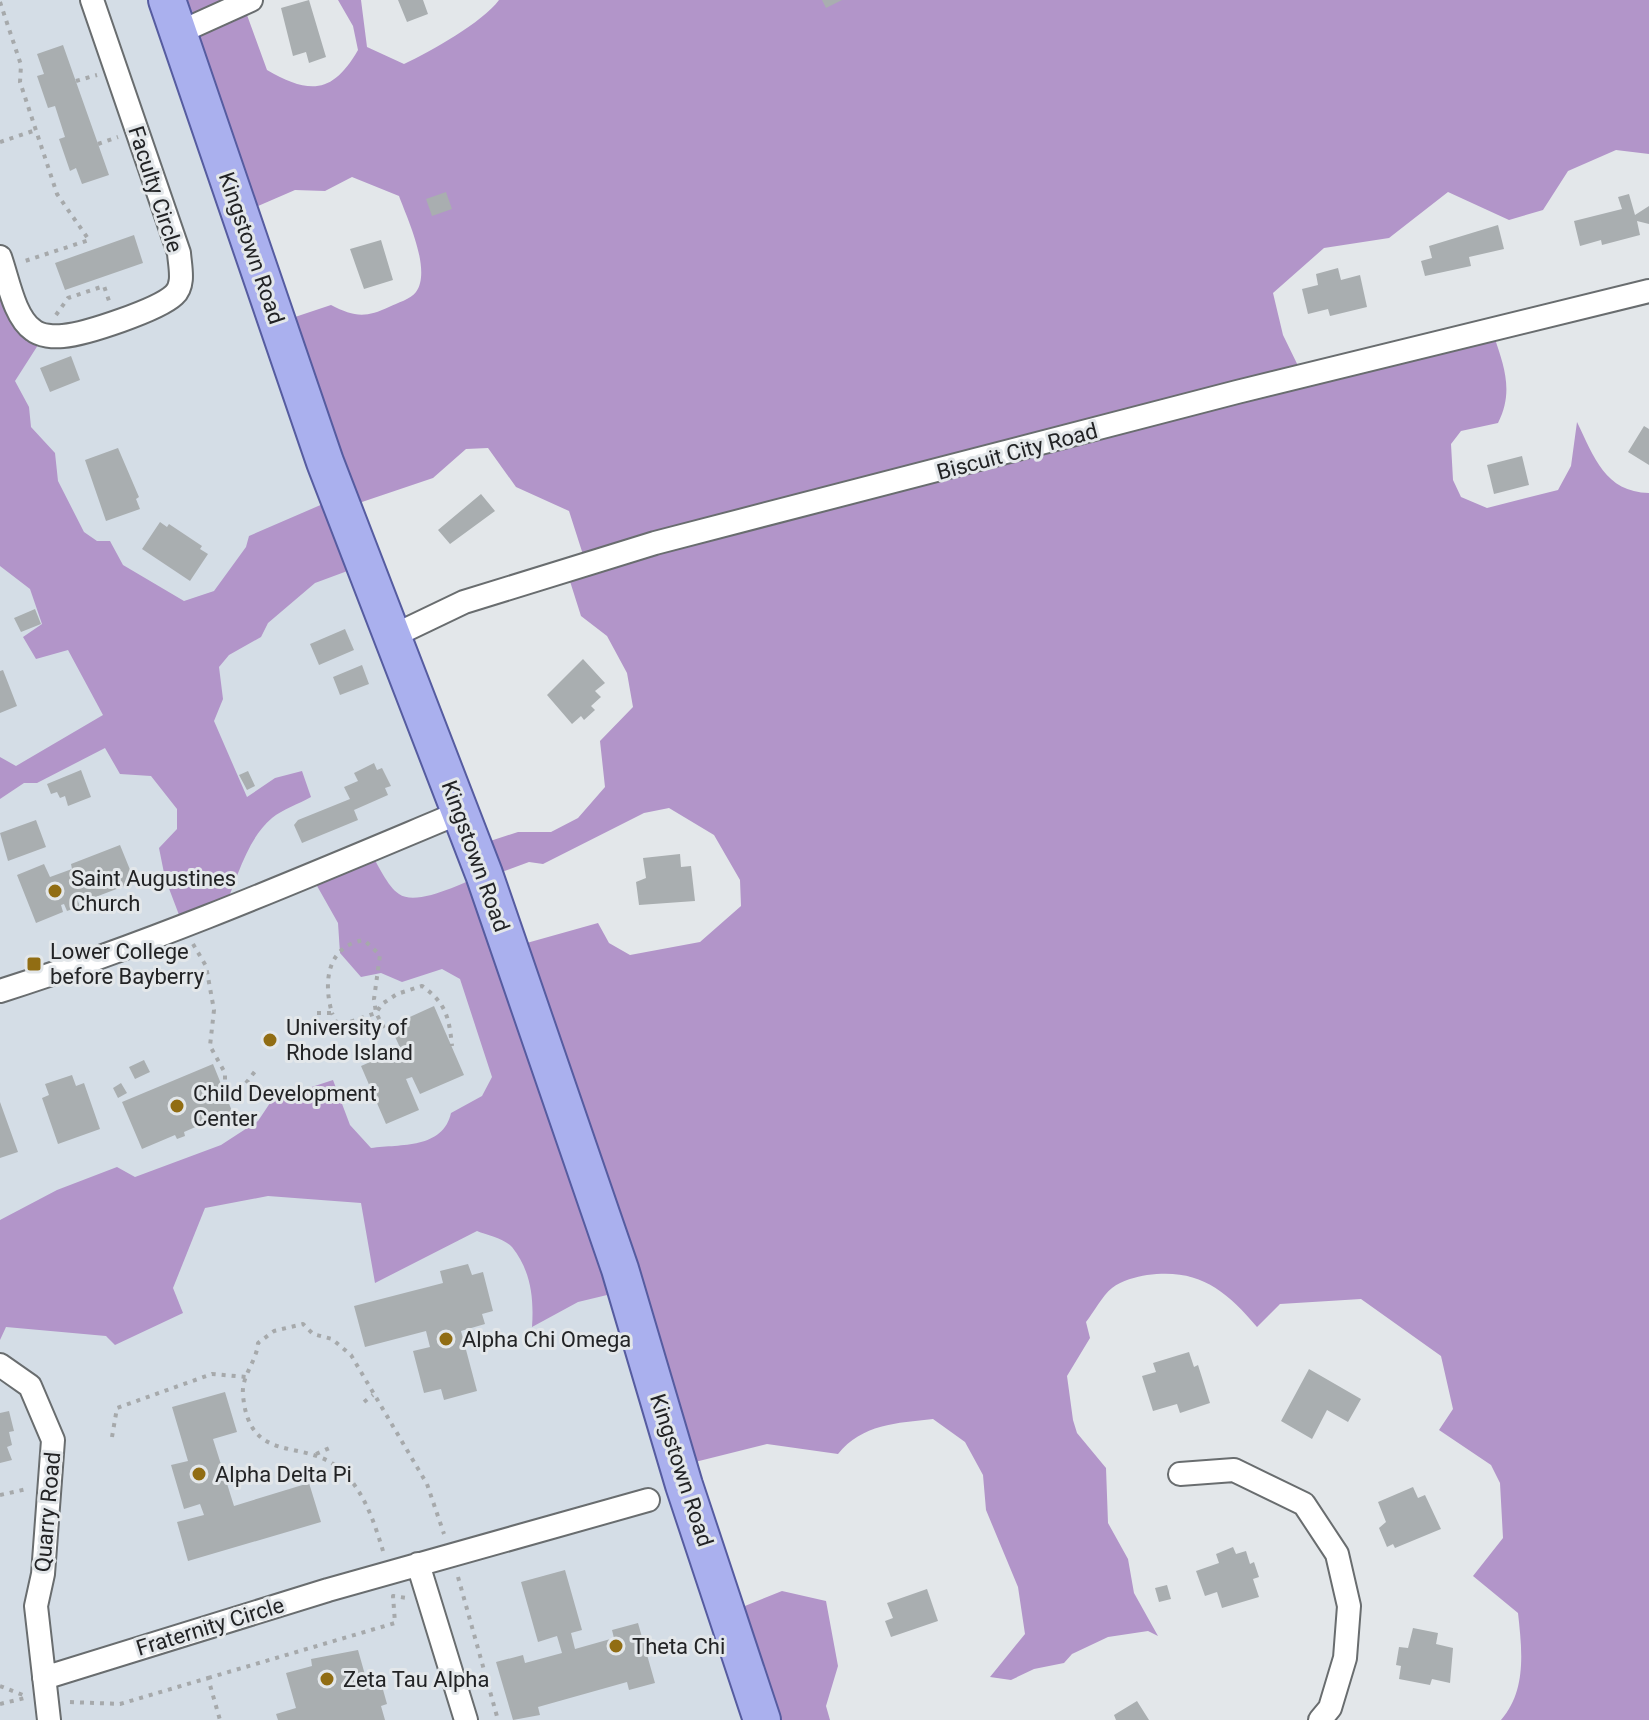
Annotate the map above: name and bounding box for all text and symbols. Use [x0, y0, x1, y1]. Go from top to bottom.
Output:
street label: Faculty Circle [123, 123, 188, 255]
street label: Kingstown Road [214, 169, 289, 327]
street label: Biscuit City Road [934, 418, 1100, 485]
street label: Kingstown Road [437, 777, 514, 935]
place label: Saint Augustines Church [71, 866, 236, 916]
marker: Saint Augustines Church [46, 882, 64, 900]
place label: Lower College before Bayberry [50, 939, 205, 989]
marker: Lower College before Bayberry [25, 955, 43, 973]
place label: University of Rhode Island [286, 1015, 413, 1065]
marker: University of Rhode Island [261, 1031, 279, 1049]
place label: Child Development Center [193, 1081, 377, 1131]
marker: Child Development Center [168, 1097, 186, 1115]
place label: Alpha Chi Omega [462, 1327, 631, 1352]
marker: Alpha Chi Omega [437, 1330, 455, 1348]
street label: Kingstown Road [645, 1391, 718, 1550]
street label: Quarry Road [30, 1451, 65, 1573]
place label: Alpha Delta Pi [215, 1462, 352, 1487]
marker: Alpha Delta Pi [190, 1465, 208, 1483]
street label: Fraternity Circle [133, 1592, 287, 1661]
place label: Theta Chi [632, 1634, 725, 1659]
marker: Theta Chi [607, 1637, 625, 1655]
place label: Zeta Tau Alpha [343, 1667, 489, 1692]
marker: Zeta Tau Alpha [318, 1670, 336, 1688]

